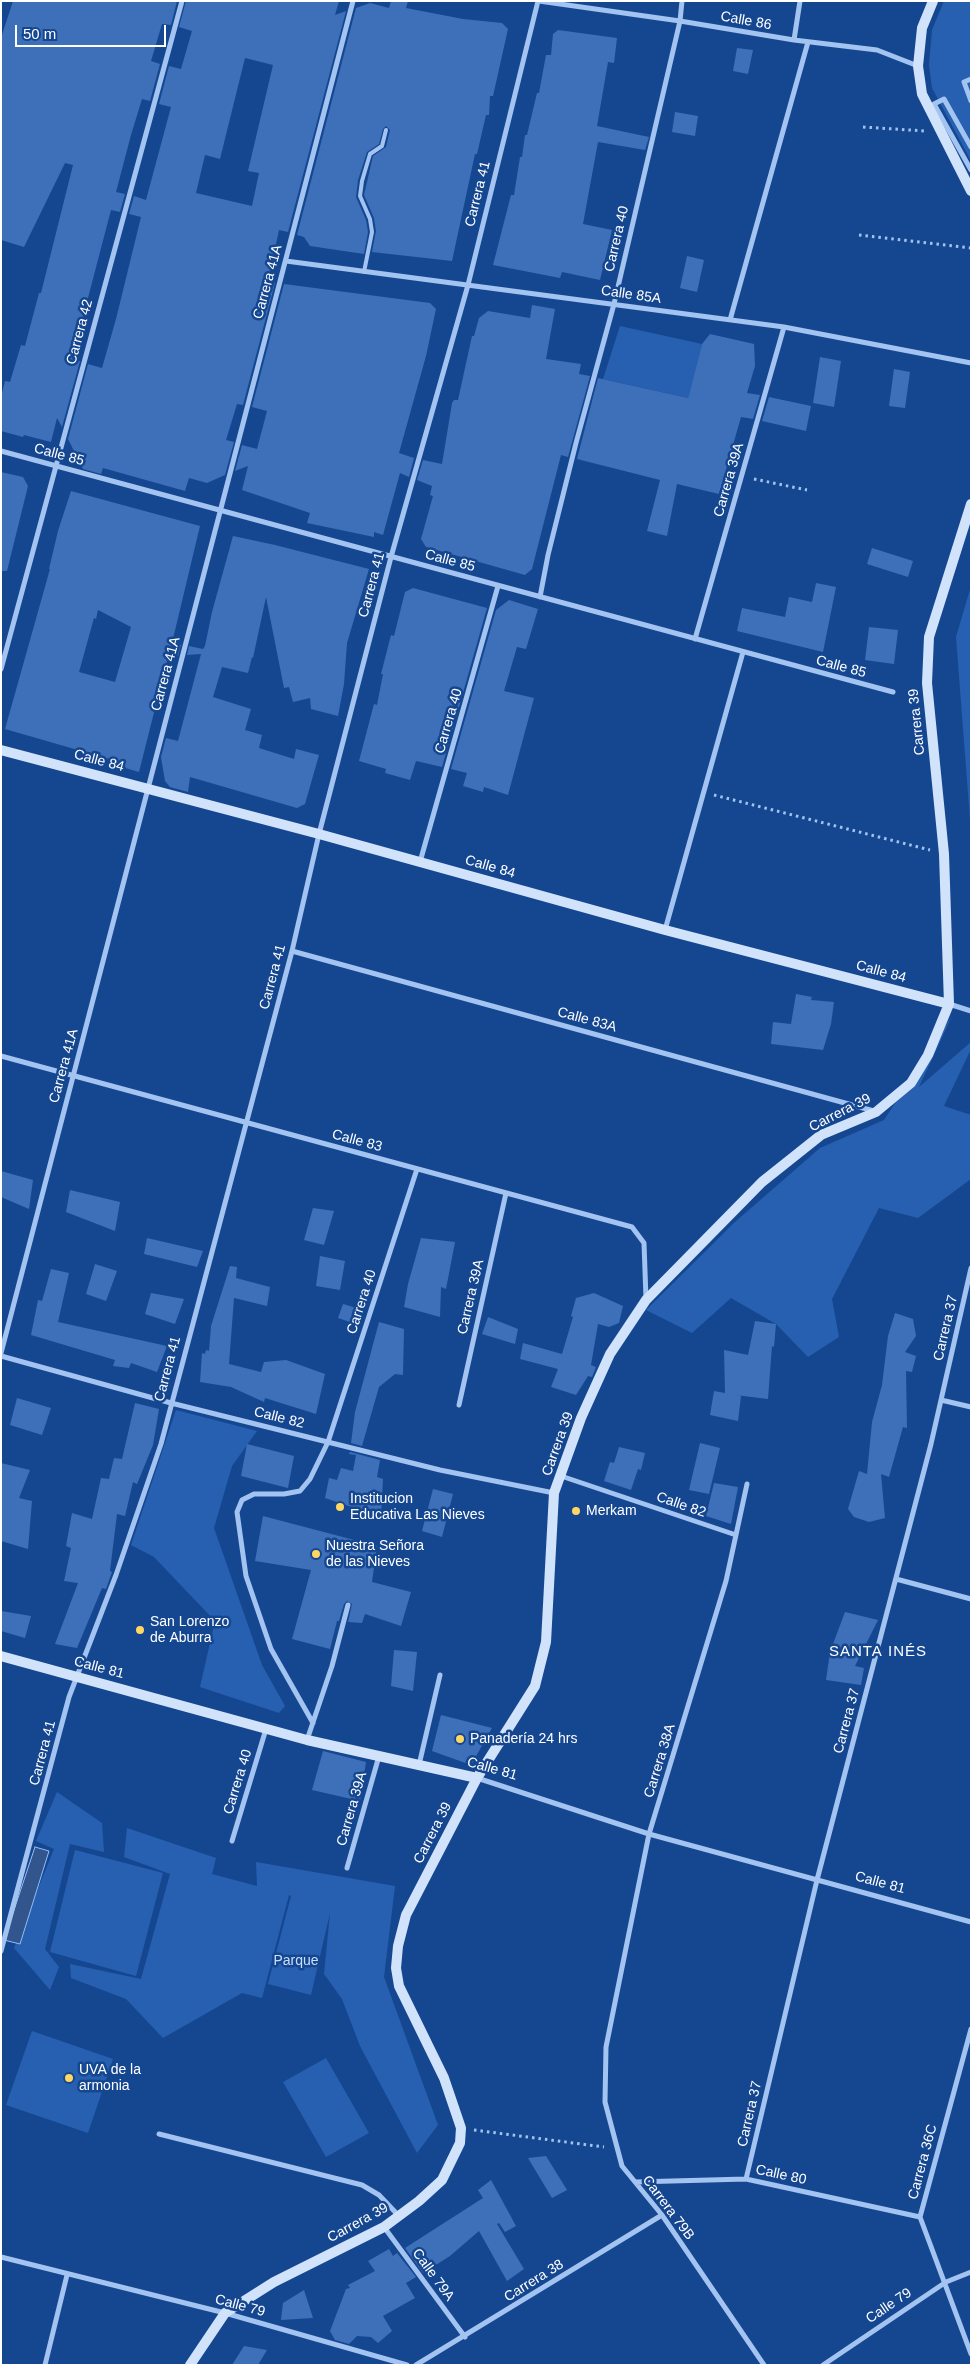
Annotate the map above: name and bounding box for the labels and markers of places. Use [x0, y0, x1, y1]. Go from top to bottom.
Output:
place label: Institucion Educativa Las Nieves [350, 1491, 485, 1524]
marker: Institucion Educativa Las Nieves [334, 1501, 346, 1513]
place label: Merkam [586, 1503, 637, 1519]
marker: Merkam [570, 1505, 582, 1517]
place label: Nuestra Señora de las Nieves [326, 1538, 424, 1570]
marker: Nuestra Señora de las Nieves [310, 1548, 322, 1560]
place label: San Lorenzo de Aburra [150, 1614, 229, 1646]
marker: San Lorenzo de Aburra [134, 1624, 146, 1636]
place label: Panadería 24 hrs [470, 1731, 577, 1747]
marker: Panadería 24 hrs [454, 1733, 466, 1745]
place label: UVA de la armonia [79, 2062, 141, 2094]
marker: UVA de la armonia [63, 2072, 75, 2084]

